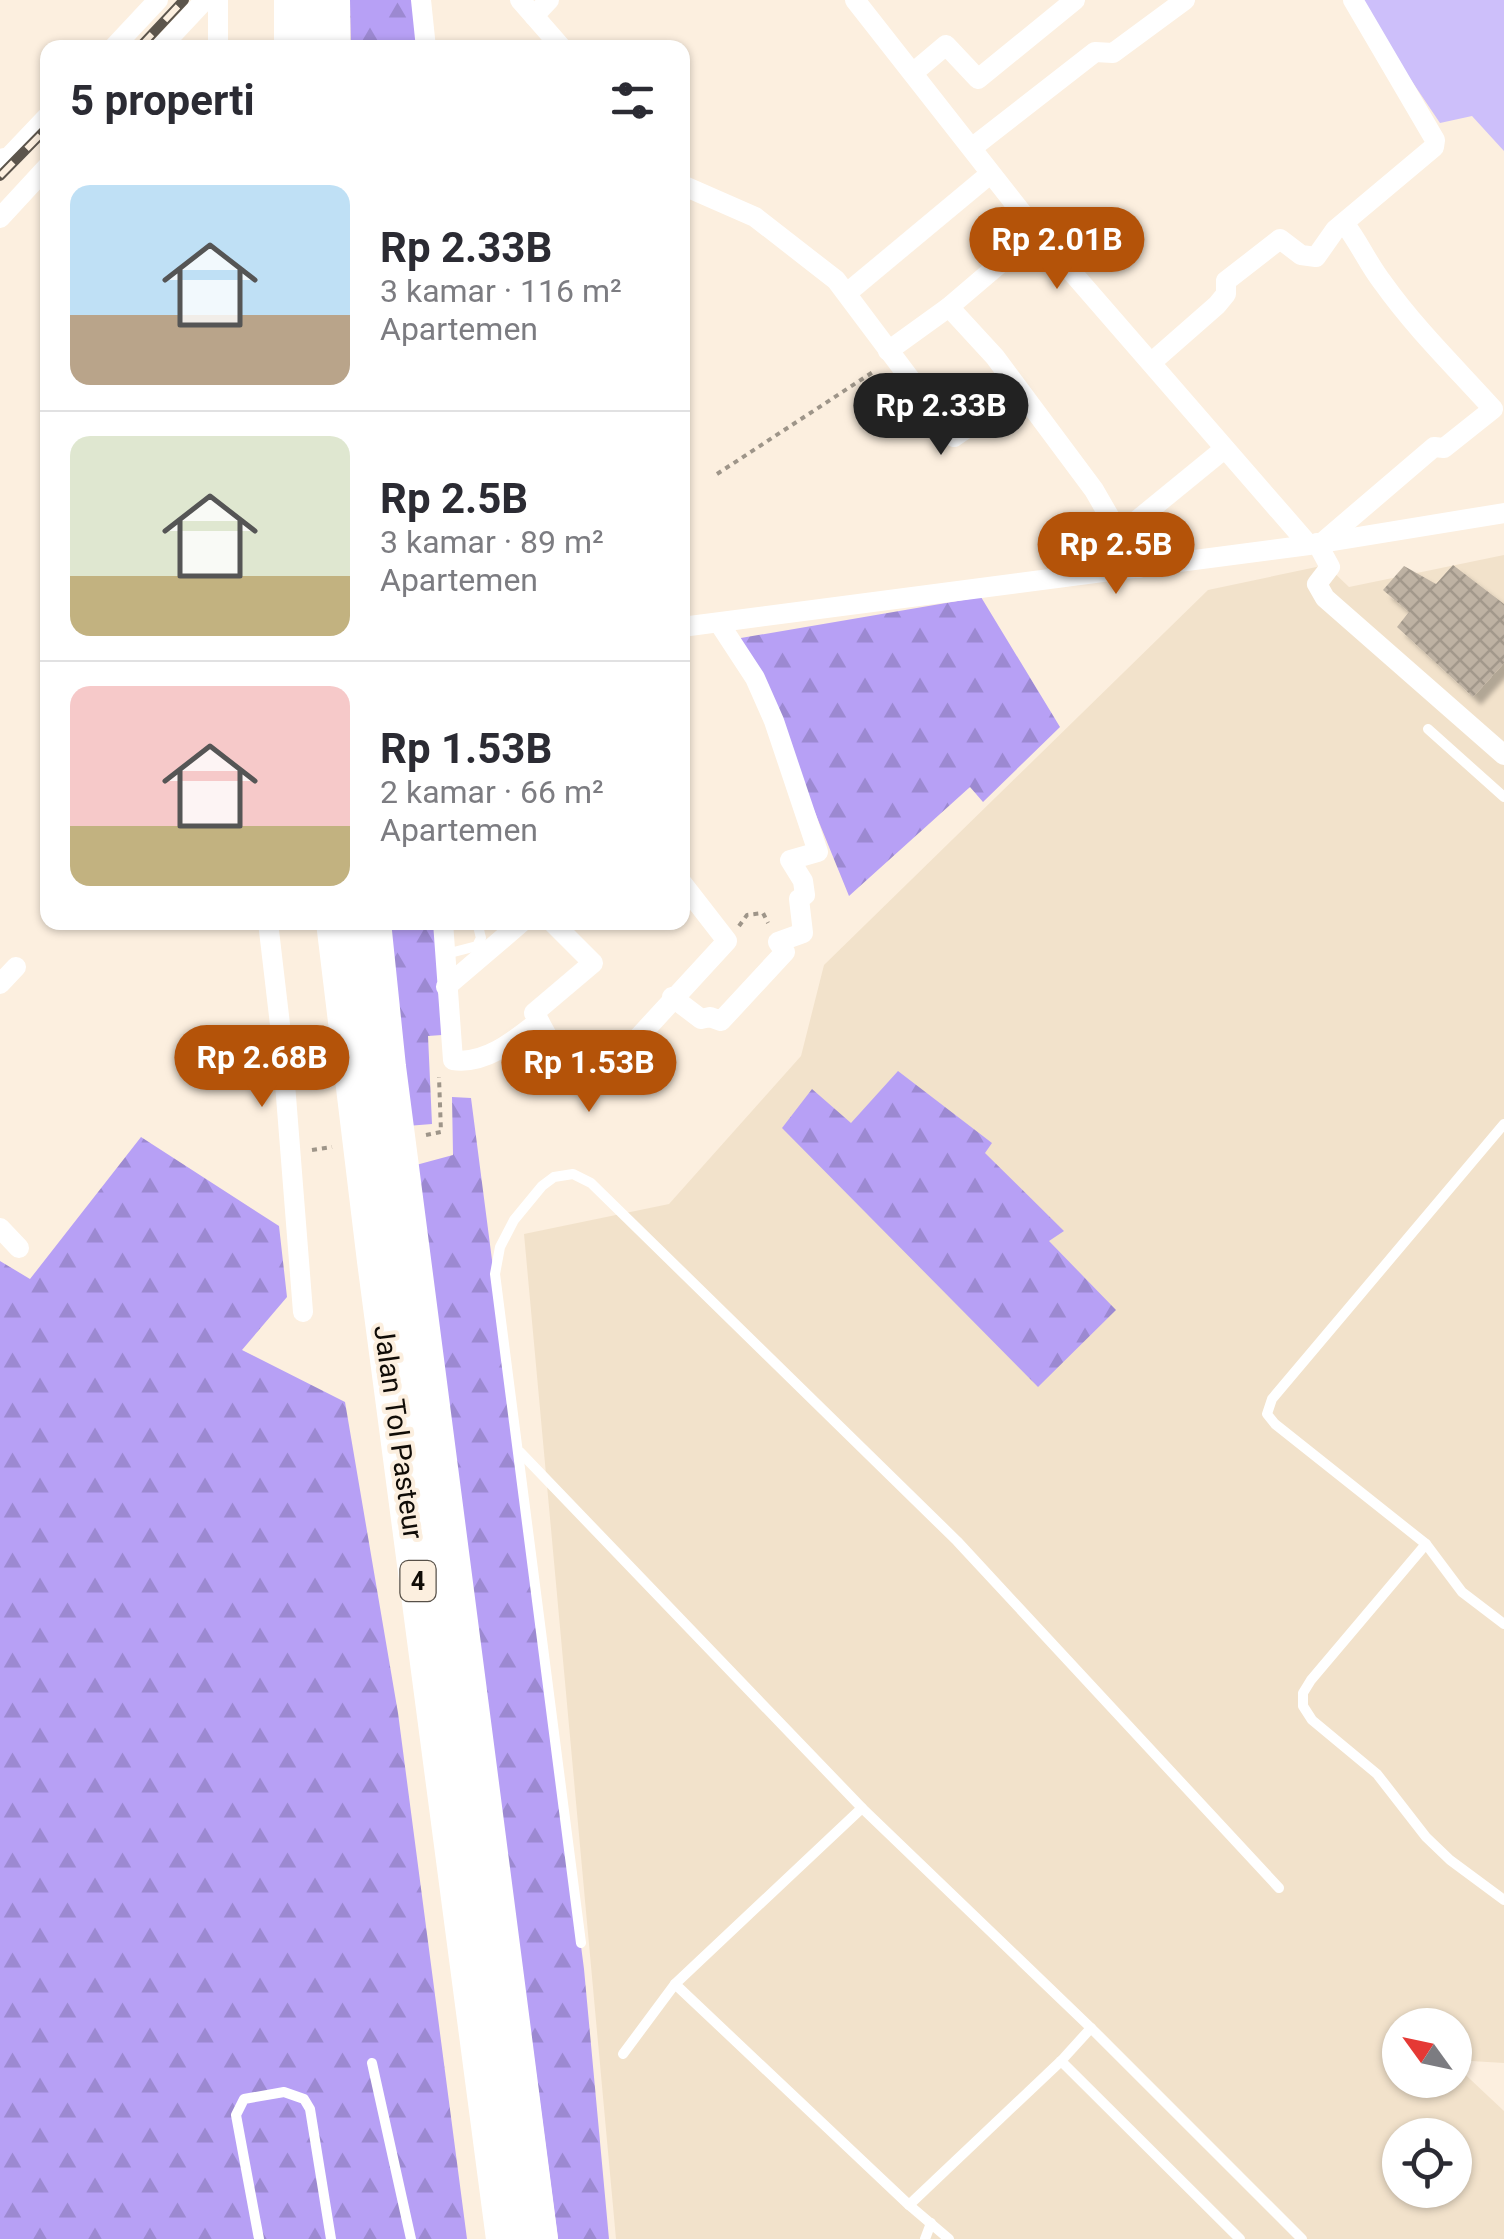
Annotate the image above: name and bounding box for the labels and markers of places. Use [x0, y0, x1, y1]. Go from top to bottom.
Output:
pin: Rp 2.01B [954, 207, 1160, 292]
pin: Rp 2.33B [838, 373, 1044, 458]
pin: Rp 2.5B [1024, 512, 1208, 597]
pin: Rp 2.68B [159, 1025, 365, 1110]
pin: Rp 1.53B [486, 1030, 692, 1115]

